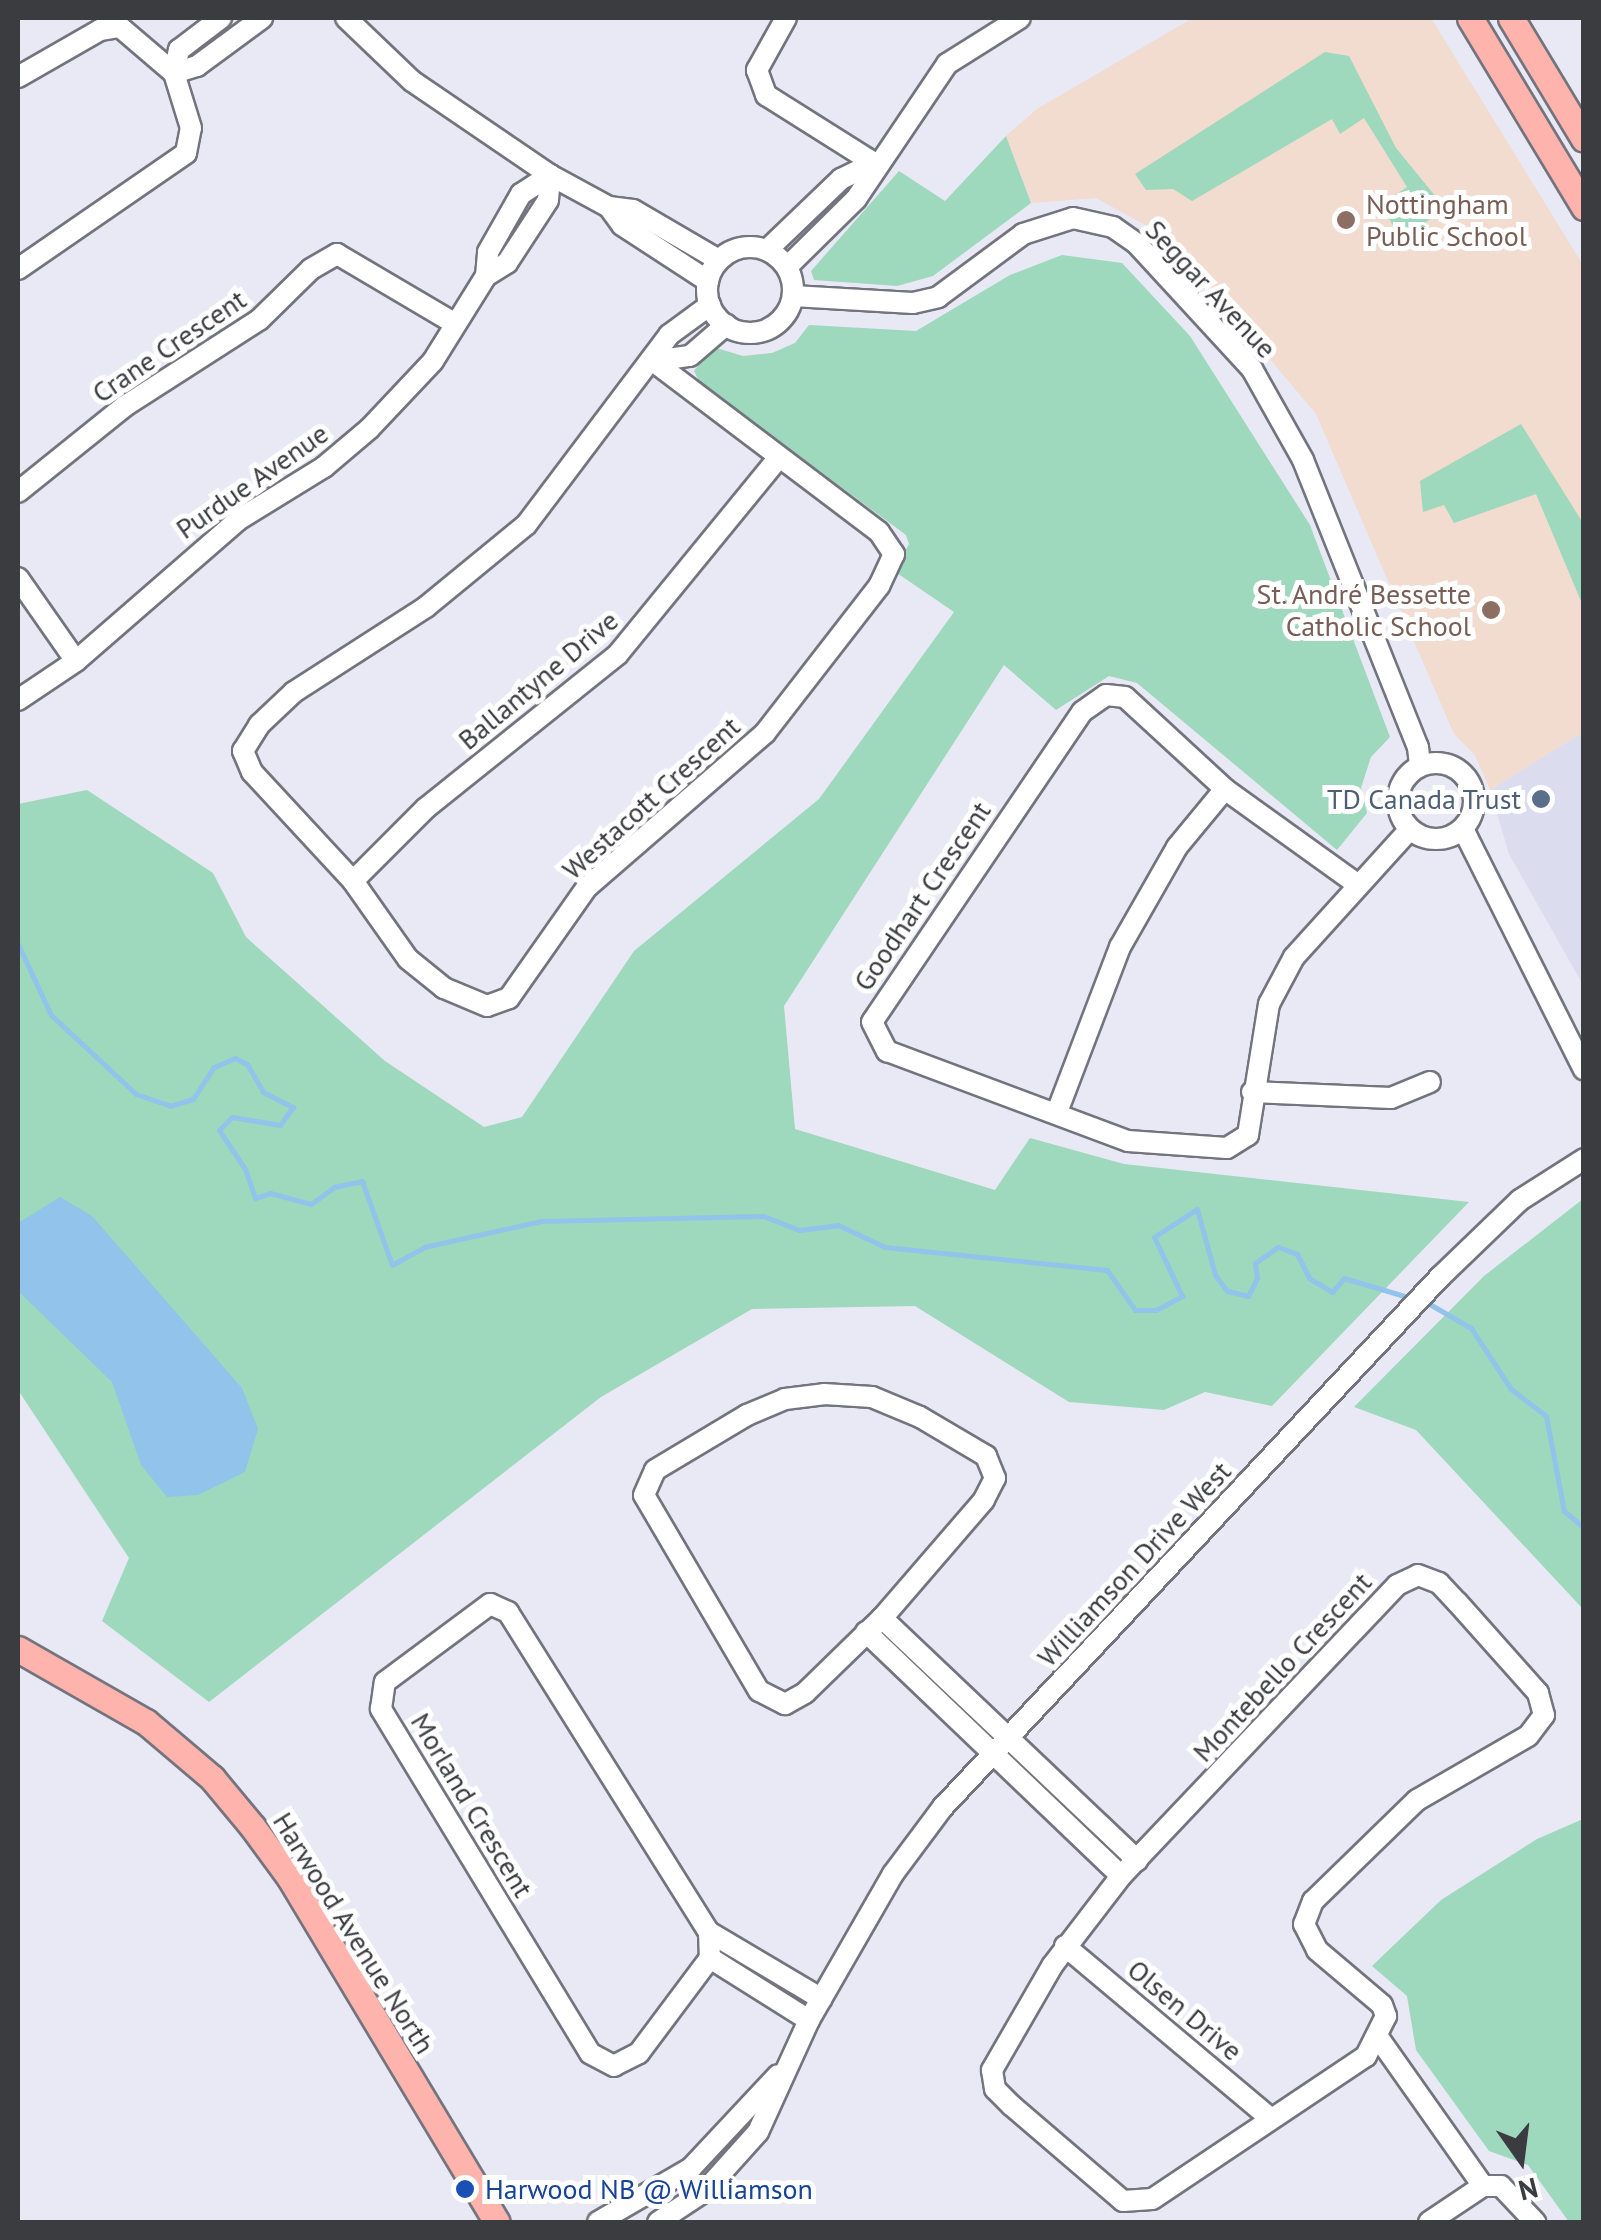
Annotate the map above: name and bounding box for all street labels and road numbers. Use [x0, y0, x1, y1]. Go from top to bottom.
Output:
street label: Seggar Avenue [1138, 213, 1284, 365]
street label: Crane Crescent [86, 282, 252, 410]
street label: Purdue Avenue [169, 416, 335, 546]
street label: Ballantyne Drive [451, 603, 625, 757]
street label: Westacott Crescent [555, 710, 747, 886]
street label: Goodhart Crescent [846, 795, 998, 997]
street label: Williamson Drive West [1030, 1454, 1238, 1674]
street label: Montebello Crescent [1186, 1566, 1378, 1768]
street label: Morland Crescent [404, 1707, 540, 1903]
street label: Harwood Avenue North [266, 1806, 442, 2060]
street label: Olsen Drive [1121, 1952, 1249, 2068]

